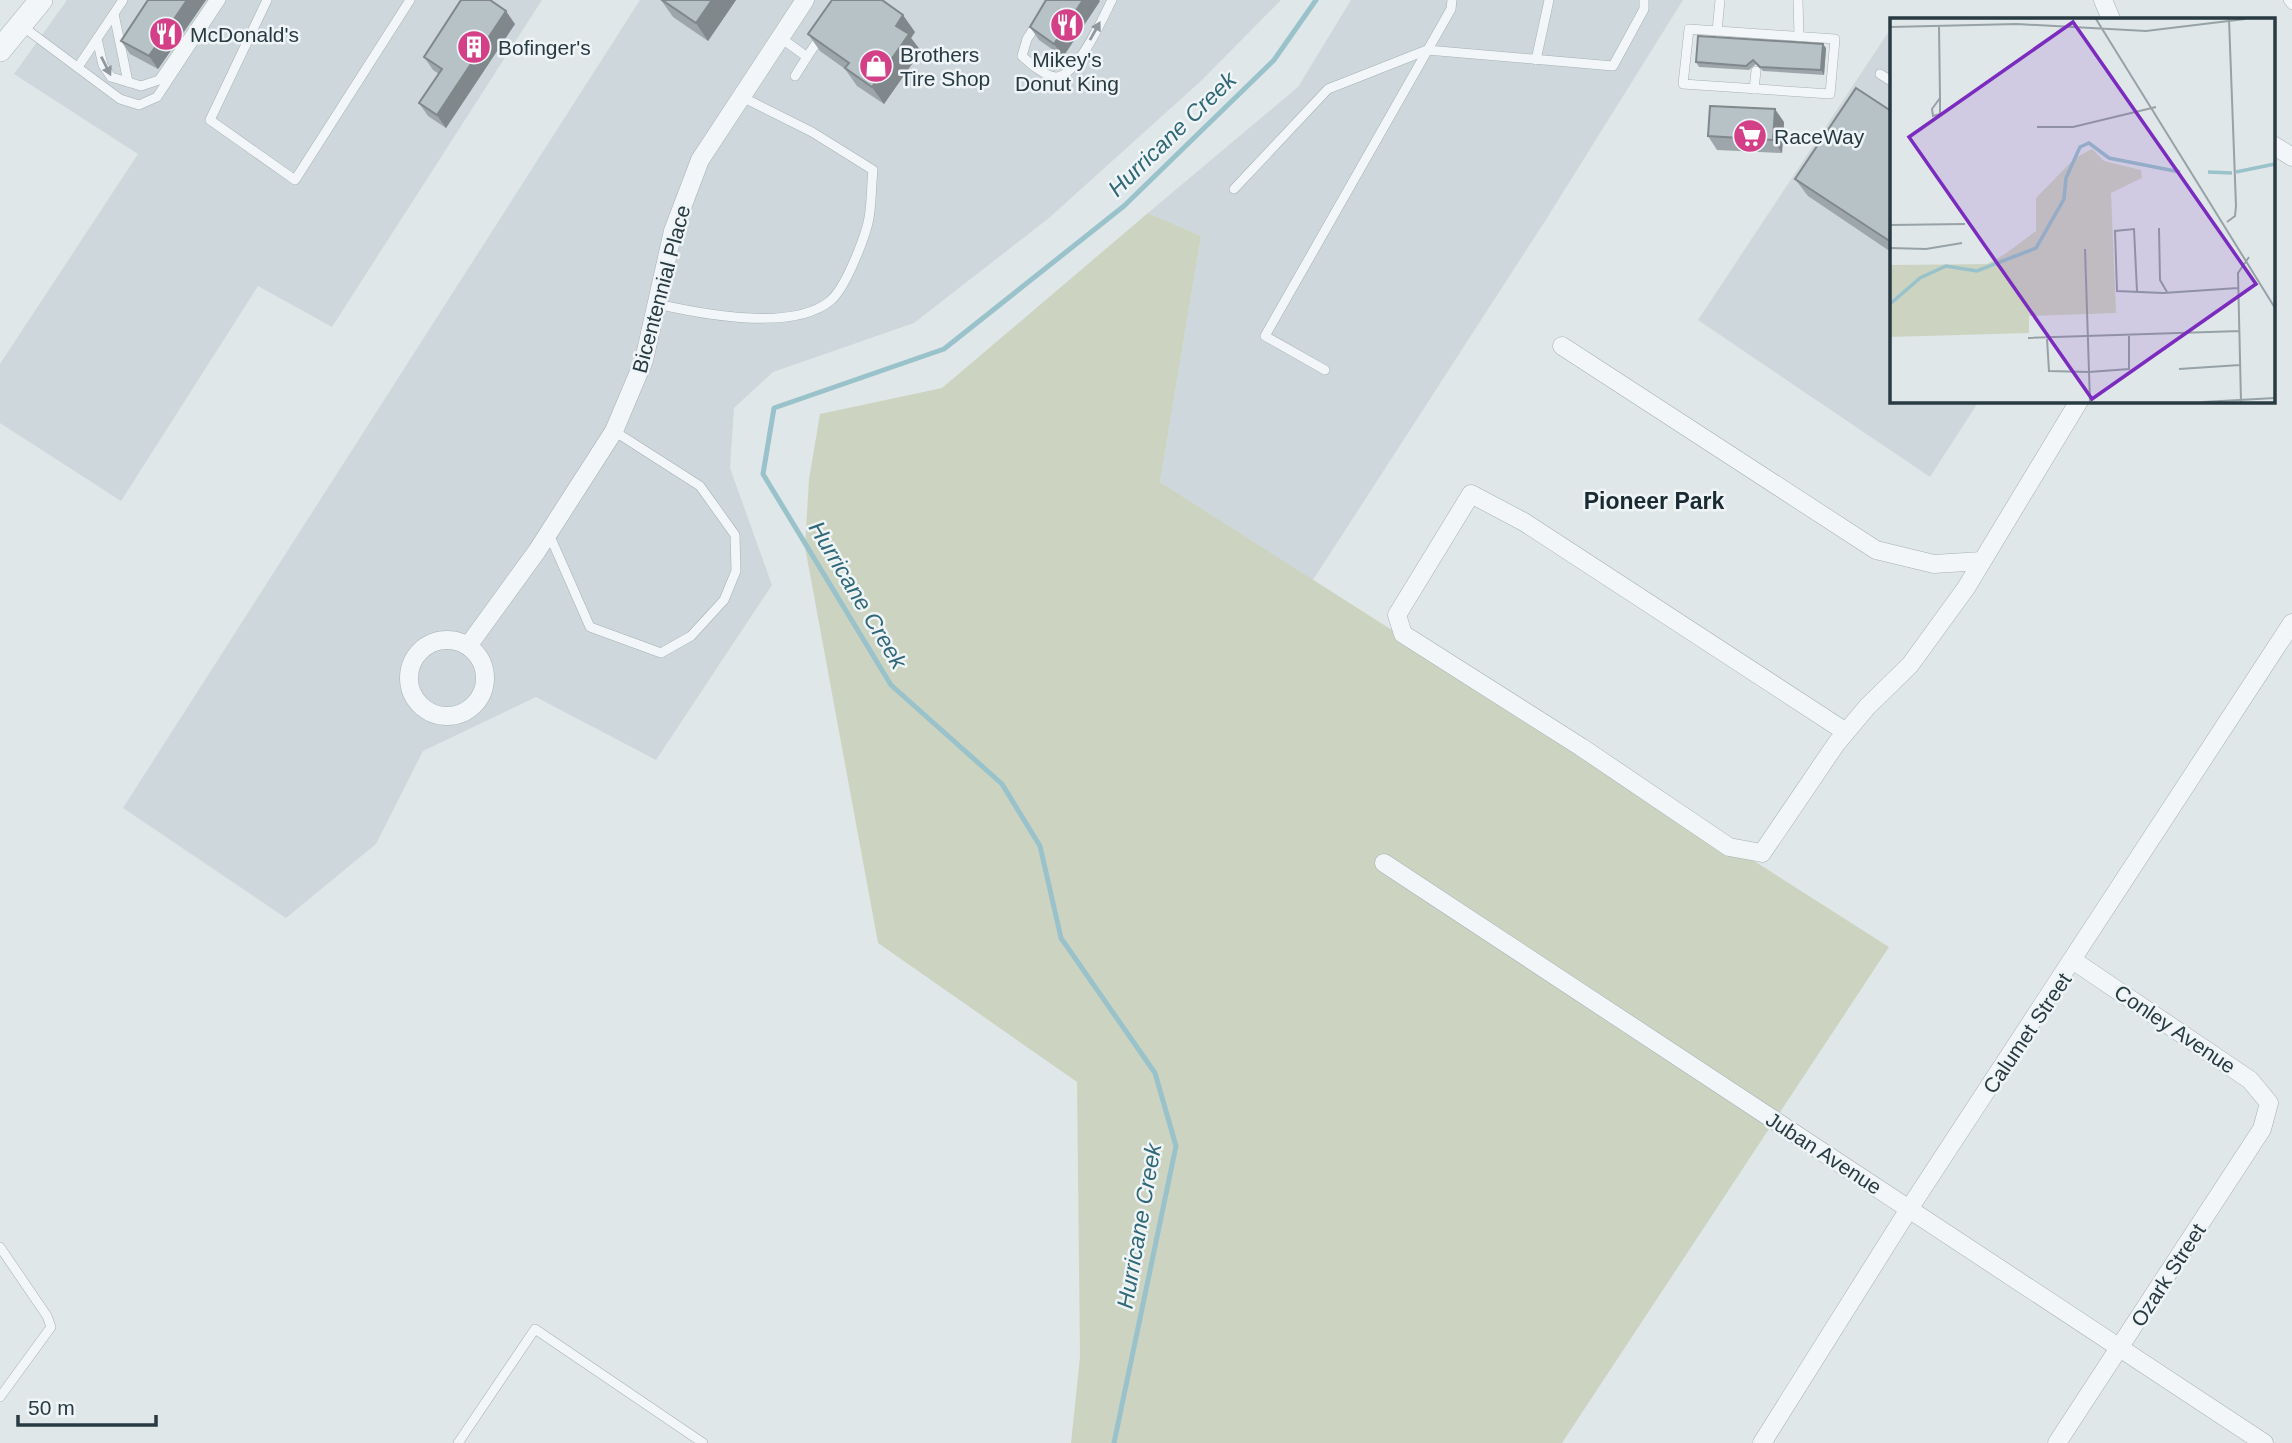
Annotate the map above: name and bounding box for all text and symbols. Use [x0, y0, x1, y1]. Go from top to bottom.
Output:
restaurant icon: Mikey's Donut King [1048, 6, 1086, 44]
restaurant icon: McDonald's [147, 15, 185, 53]
inset map [1890, 18, 2274, 402]
one-way arrow [1089, 22, 1101, 41]
place label: McDonald's [190, 23, 299, 46]
building icon: Bofinger's [455, 28, 493, 66]
place label: Bofinger's [498, 36, 591, 59]
place label: Brothers Tire Shop [900, 43, 990, 90]
shop icon: Brothers Tire Shop [857, 47, 895, 85]
place label: Mikey's Donut King [1015, 48, 1119, 95]
one-way arrow [100, 56, 112, 77]
water label: Hurricane Creek [1103, 65, 1242, 202]
supermarket icon: RaceWay [1731, 117, 1769, 155]
place label: RaceWay [1774, 125, 1865, 148]
street label: Bicentennial Place [628, 203, 694, 375]
district label: Pioneer Park [1584, 488, 1725, 514]
water label: Hurricane Creek [804, 517, 913, 675]
street label: Calumet Street [1978, 968, 2076, 1097]
street label: Conley Avenue [2110, 980, 2240, 1078]
street label: Juban Avenue [1762, 1107, 1886, 1199]
water label: Hurricane Creek [1112, 1140, 1167, 1311]
street label: Ozark Street [2126, 1219, 2210, 1331]
scale bar [18, 1384, 156, 1428]
text: 50 m [28, 1396, 75, 1419]

